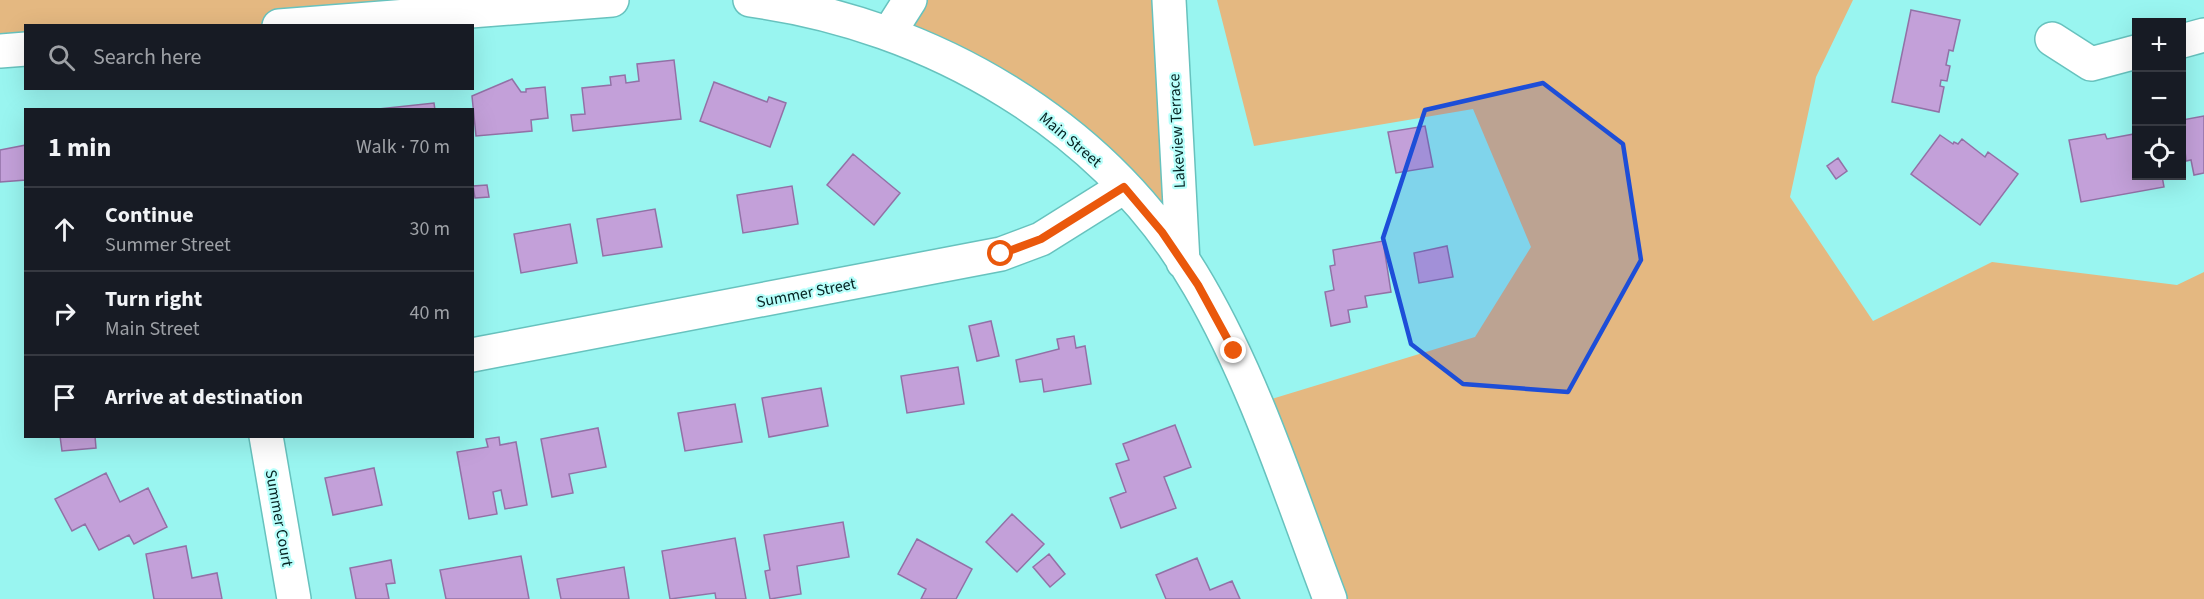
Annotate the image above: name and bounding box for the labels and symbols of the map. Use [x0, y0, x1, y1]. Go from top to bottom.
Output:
street label: Lakeview Terrace [1163, 73, 1191, 189]
street label: Main Street [1034, 107, 1107, 173]
route start [987, 240, 1013, 266]
street label: Summer Street [755, 272, 858, 313]
route end [1220, 337, 1246, 363]
street label: Summer Court [260, 468, 298, 569]

